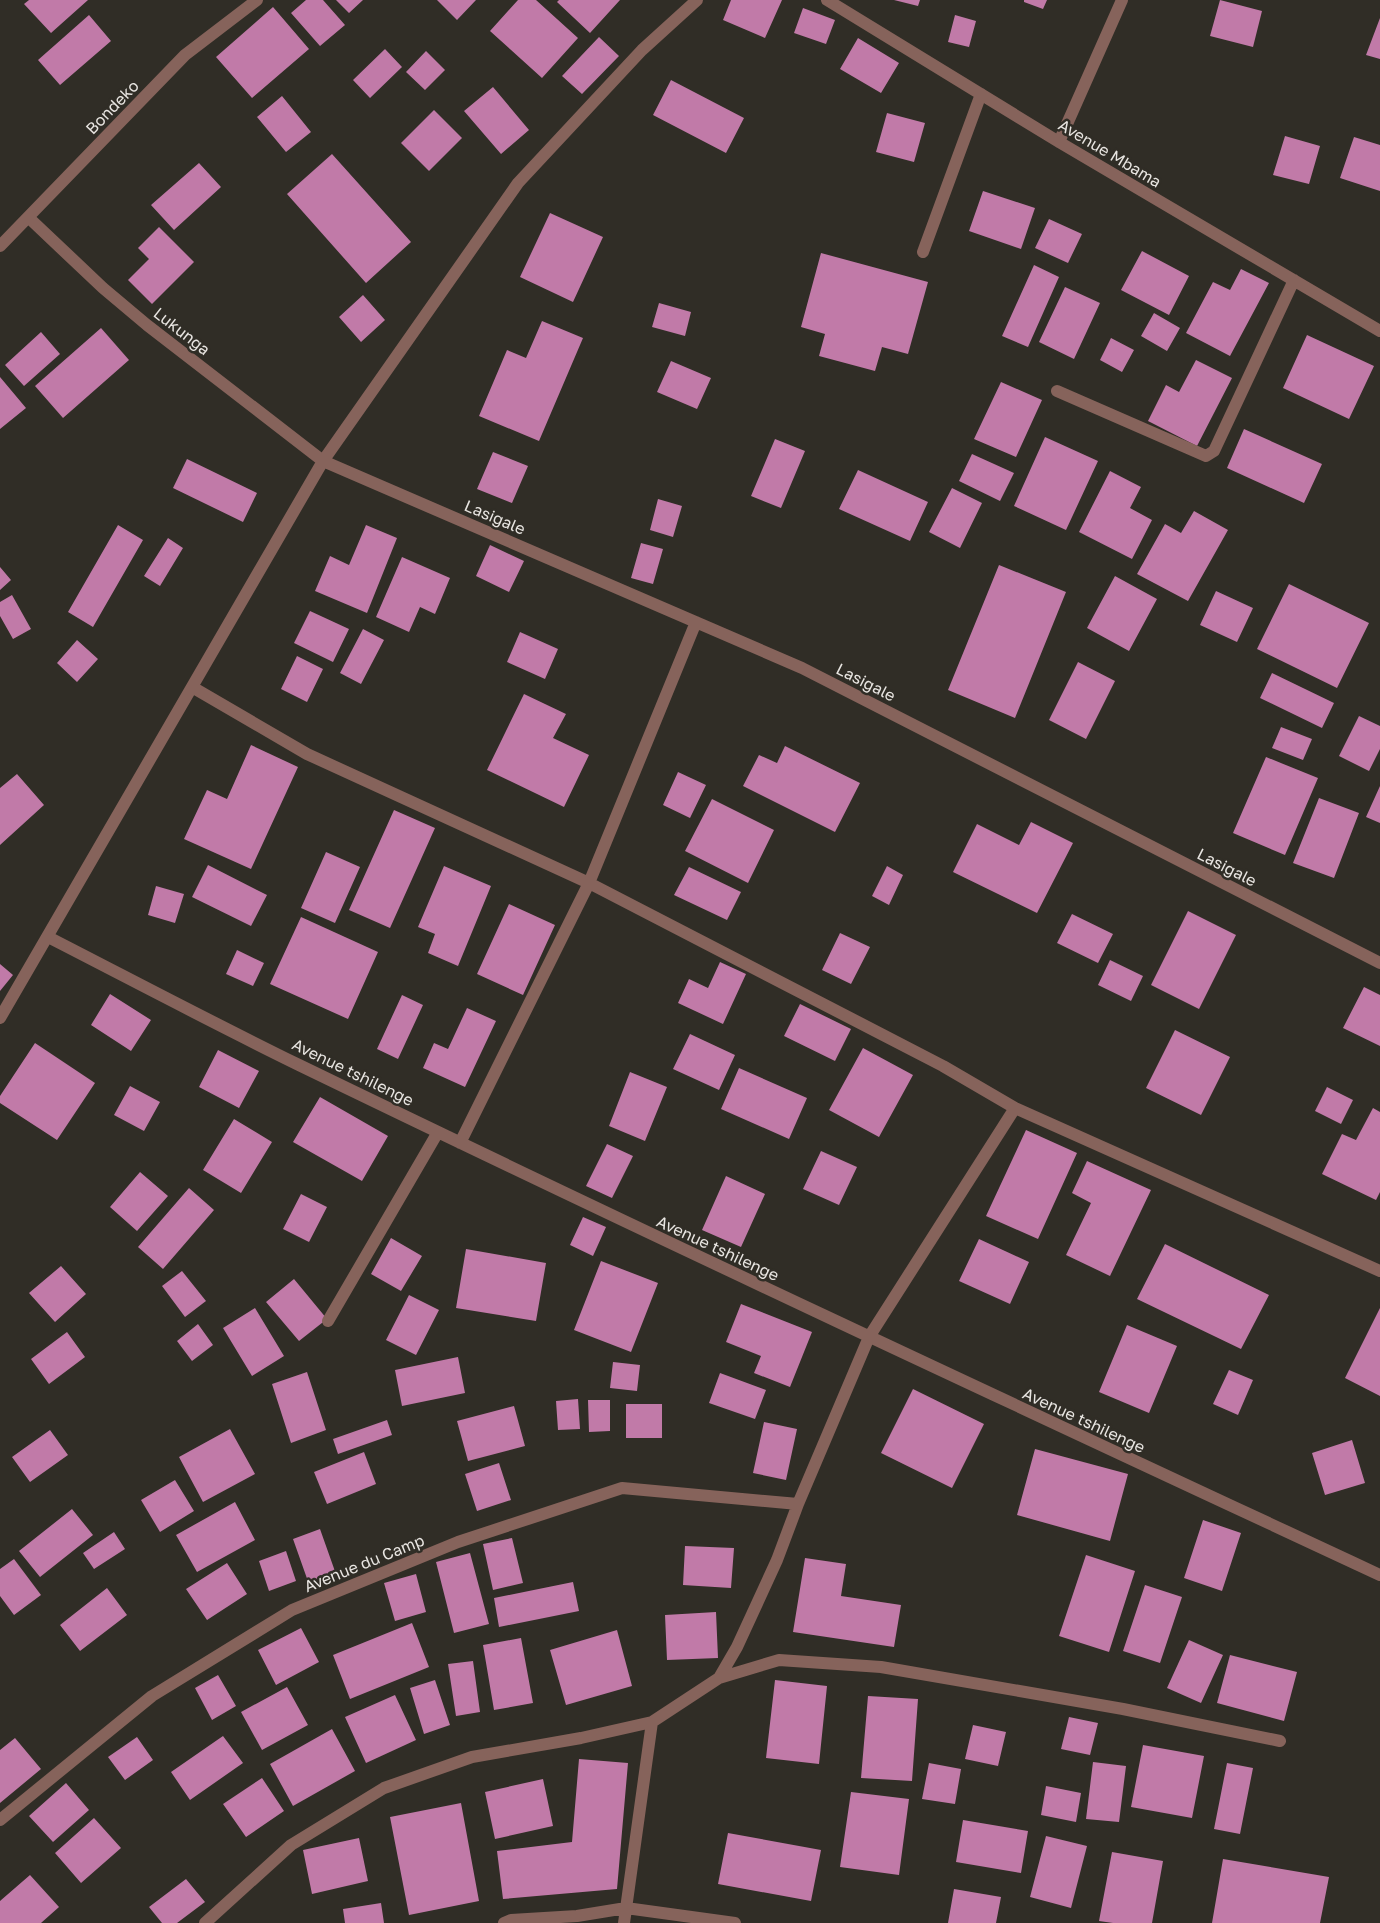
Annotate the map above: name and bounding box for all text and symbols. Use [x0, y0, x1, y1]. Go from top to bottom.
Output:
street label: Bondeko [81, 76, 143, 138]
street label: Avenue Mbama [1055, 114, 1165, 192]
street label: Lukunga [150, 303, 214, 359]
street label: Lasigale [462, 495, 528, 539]
street label: Lasigale [833, 659, 899, 705]
street label: Lasigale [1194, 844, 1260, 890]
street label: Avenue tshilenge [289, 1034, 417, 1110]
street label: Avenue tshilenge [654, 1211, 782, 1285]
street label: Avenue tshilenge [1020, 1383, 1148, 1457]
street label: Avenue du Camp [301, 1530, 427, 1596]

